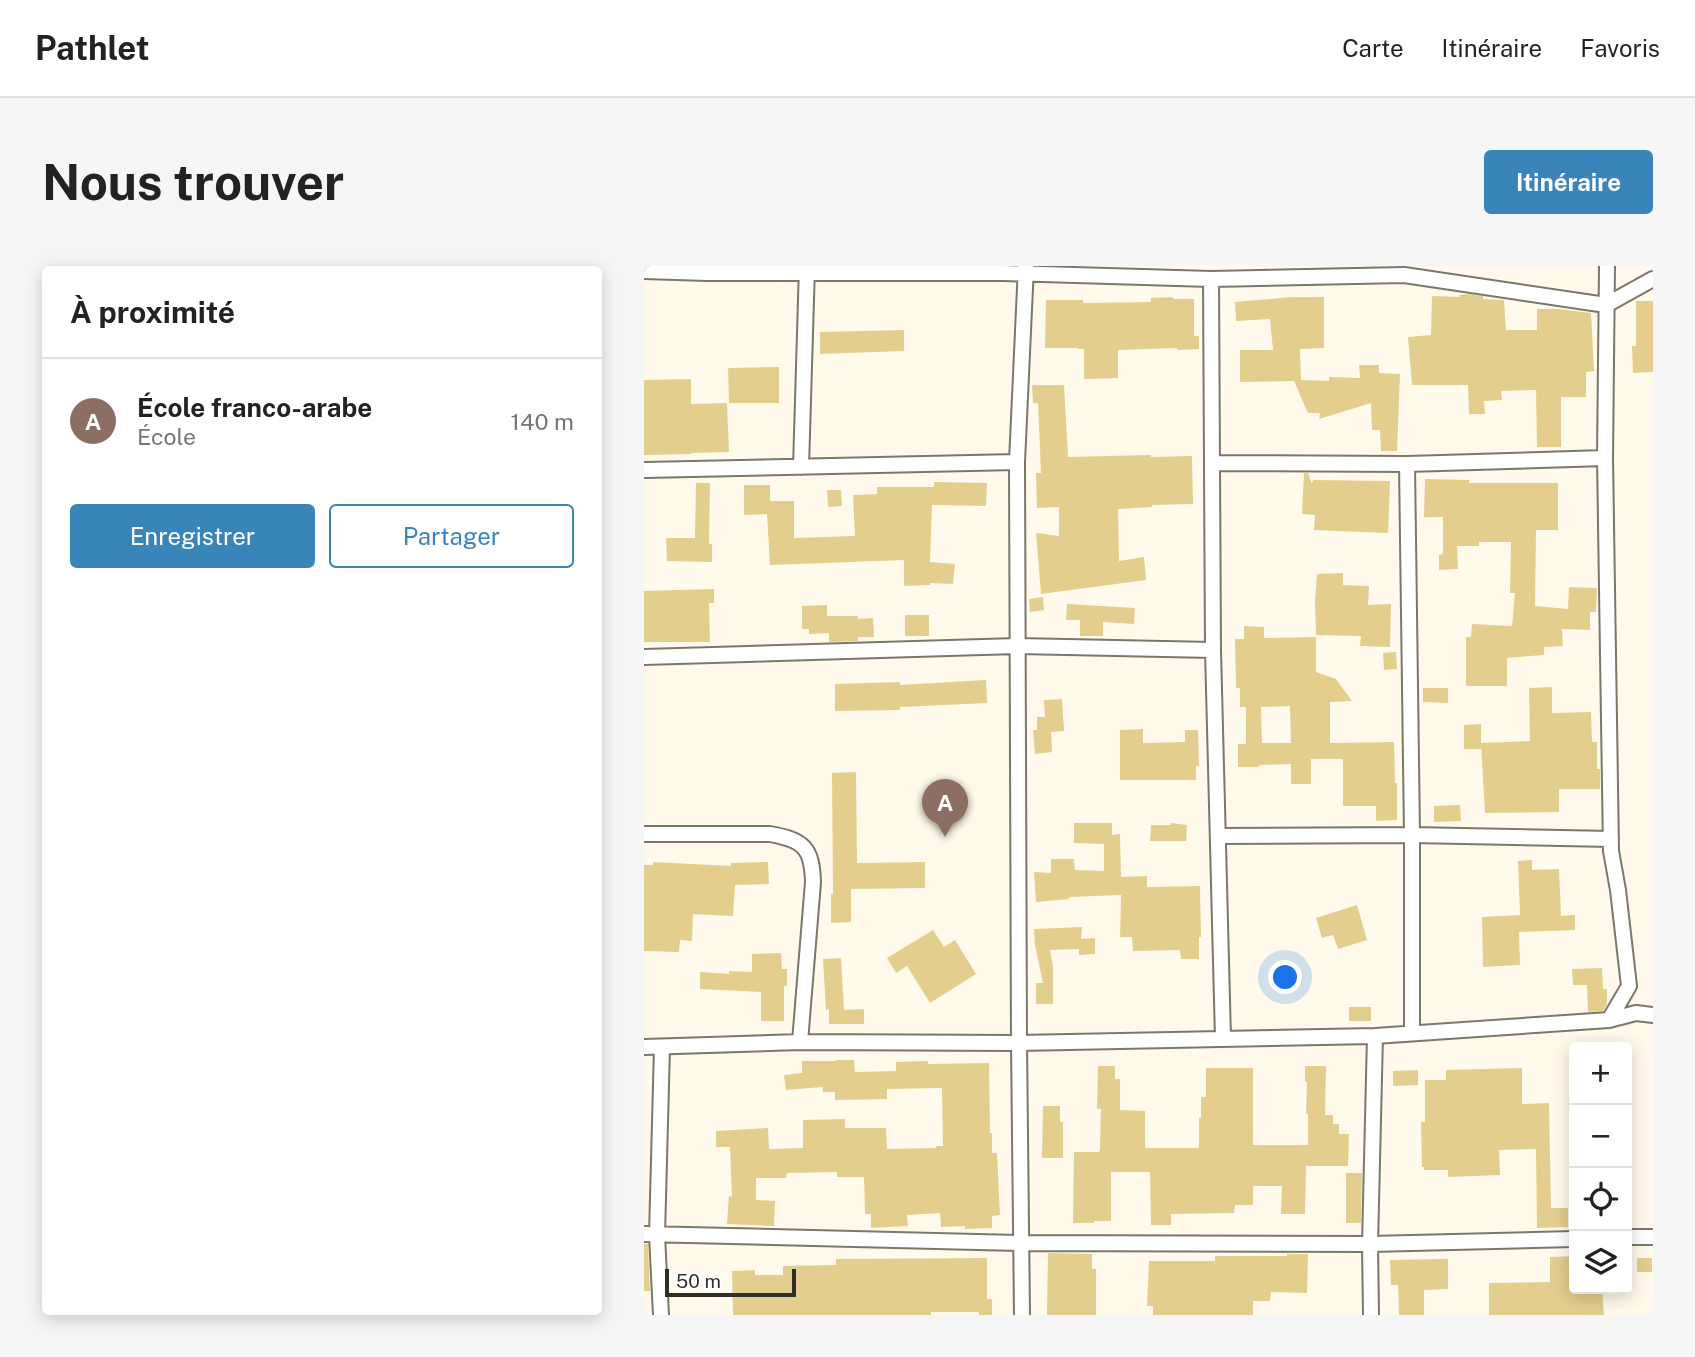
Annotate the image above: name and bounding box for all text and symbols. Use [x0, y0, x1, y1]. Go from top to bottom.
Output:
text: Pathlet [35, 29, 150, 67]
text: Carte [1342, 34, 1404, 62]
text: Itinéraire [1442, 34, 1542, 62]
text: Favoris [1580, 34, 1660, 62]
button: Itinéraire [1484, 150, 1653, 214]
text: Nous trouver [42, 153, 344, 211]
text: À proximité [70, 294, 235, 330]
text: École franco-arabe [137, 392, 372, 423]
text: A [85, 408, 101, 435]
text: 140 m [511, 408, 574, 435]
text: École [137, 423, 196, 450]
button: Enregistrer [70, 504, 315, 568]
button: Partager [329, 504, 574, 568]
pin: A [922, 779, 968, 837]
your location [1268, 960, 1302, 994]
map controls [1569, 1042, 1632, 1294]
button: + [1569, 1042, 1632, 1105]
button: − [1569, 1105, 1632, 1168]
button: locate [1569, 1168, 1632, 1231]
button: layers [1569, 1231, 1632, 1294]
scale bar [665, 1266, 796, 1298]
text: 50 m [676, 1270, 721, 1292]

